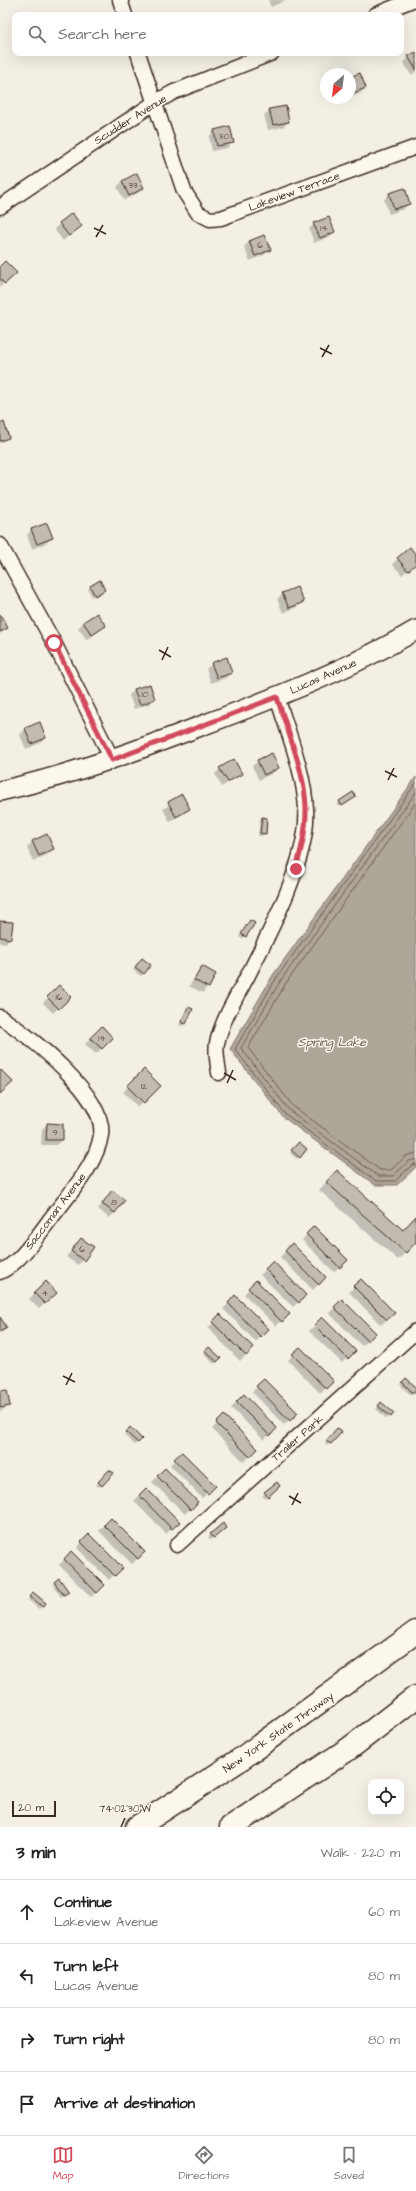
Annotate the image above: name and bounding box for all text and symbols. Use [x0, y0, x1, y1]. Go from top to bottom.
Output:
search box [12, 12, 404, 56]
icon: search [26, 23, 48, 45]
text: Search here [58, 24, 147, 45]
north arrow [320, 68, 356, 104]
street label: Scudder Avenue [91, 91, 169, 148]
house number: 30 [219, 130, 229, 143]
street label: Lakeview Terrace [247, 168, 342, 215]
house number: 33 [128, 179, 138, 192]
house number: 14 [320, 222, 328, 235]
house number: 6 [257, 239, 263, 252]
route start [45, 634, 63, 652]
street label: Lucas Avenue [288, 655, 359, 698]
house number: 10 [142, 688, 149, 701]
route end [287, 860, 305, 878]
house number: 16 [56, 991, 63, 1004]
house number: 14 [98, 1032, 106, 1045]
water label: Spring Lake [298, 1034, 367, 1052]
house number: 12 [141, 1080, 148, 1093]
house number: 9 [52, 1126, 58, 1139]
street label: Saccoman Avenue [22, 1170, 89, 1253]
house number: 8 [111, 1196, 117, 1209]
house number: 6 [79, 1243, 85, 1256]
house number: 4 [42, 1287, 48, 1300]
street label: Trailer Park [268, 1412, 326, 1465]
street label: New York State Thruway [220, 1688, 337, 1777]
map controls [368, 1779, 404, 1815]
button: locate [368, 1779, 404, 1815]
scale bar [12, 1799, 56, 1818]
text: 20 m [18, 1800, 44, 1815]
text: 74°02'30"W [99, 1802, 152, 1816]
text: 3 min [16, 1841, 56, 1865]
text: Walk · 220 m [320, 1844, 400, 1862]
text: Continue [54, 1892, 112, 1913]
icon: ahead [16, 1901, 38, 1923]
text: 60 m [368, 1903, 400, 1921]
text: Lakeview Avenue [54, 1913, 158, 1931]
text: Turn left [54, 1956, 118, 1977]
icon: left [16, 1965, 38, 1987]
text: 80 m [368, 1967, 400, 1985]
text: Lucas Avenue [54, 1977, 138, 1995]
icon: right [16, 2029, 38, 2051]
text: Turn right [54, 2029, 125, 2050]
text: 80 m [368, 2031, 400, 2049]
icon: arrive [16, 2093, 38, 2115]
text: Arrive at destination [54, 2093, 195, 2114]
tab: Map [52, 2144, 74, 2183]
tab: Directions [178, 2144, 230, 2183]
tab: Saved [334, 2144, 364, 2183]

